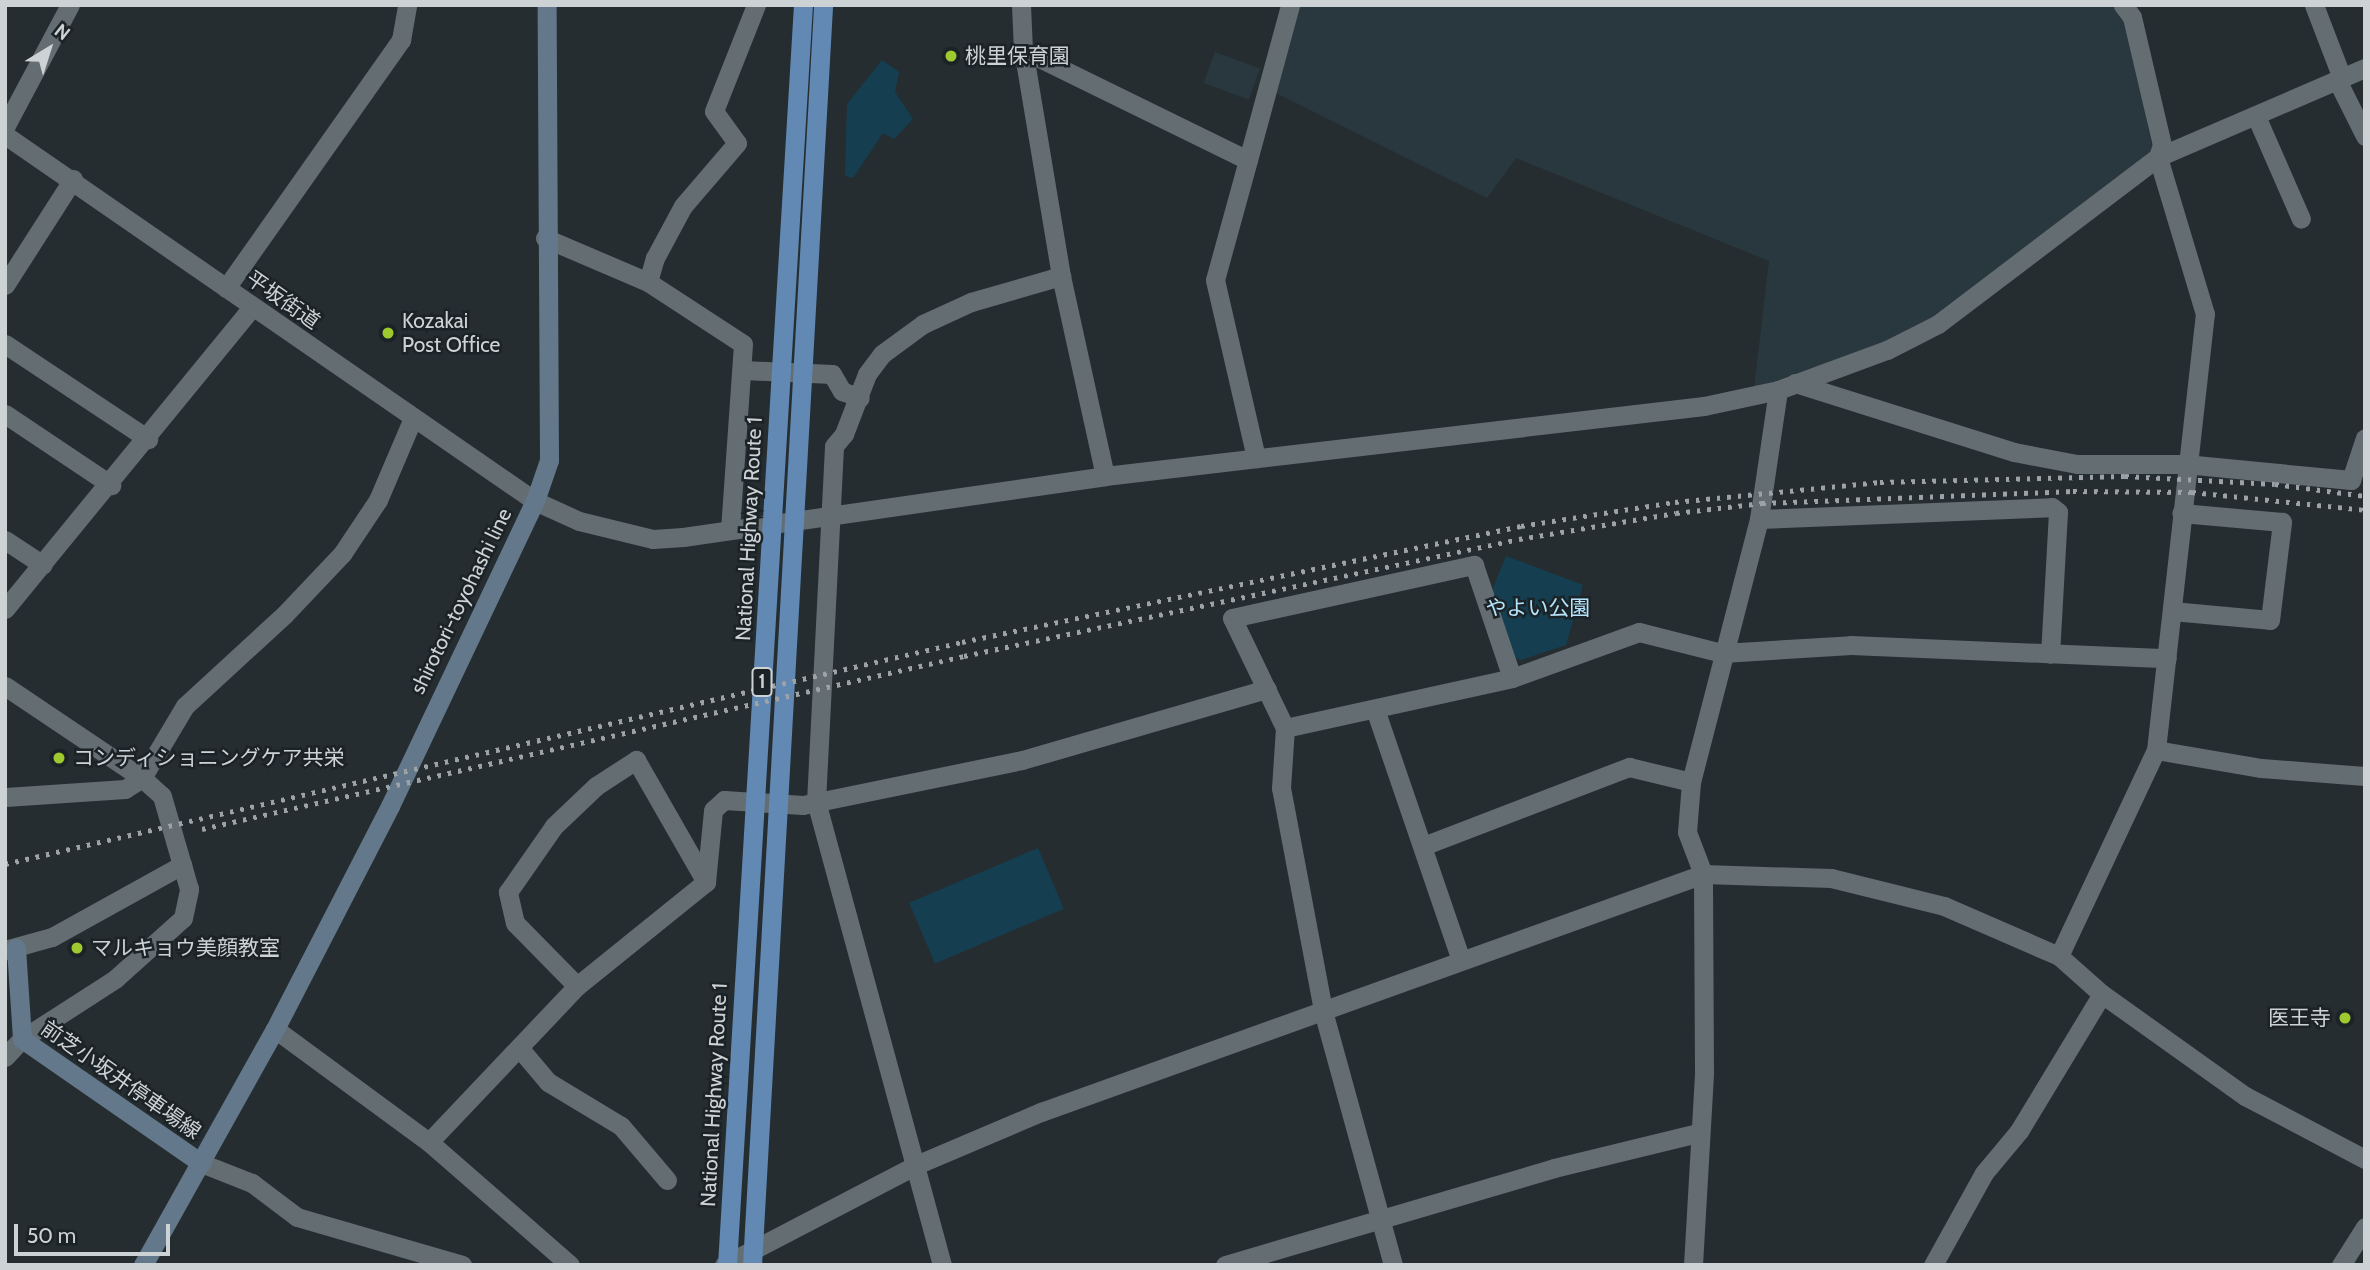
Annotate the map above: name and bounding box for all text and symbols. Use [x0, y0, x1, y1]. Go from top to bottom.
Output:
north arrow [14, 14, 84, 84]
text: N [50, 19, 75, 45]
place label: 桃里保育園 [965, 43, 1070, 69]
marker: 桃里保育園 [943, 48, 959, 64]
street label: 平坂街道 [241, 266, 325, 334]
place label: Kozakai Post Office [402, 308, 500, 358]
marker: Kozakai Post Office [380, 325, 396, 341]
street label: National Highway Route 1 [731, 416, 767, 642]
street label: shirotori-toyohashi line [405, 504, 517, 698]
park label: やよい公園 [1486, 595, 1590, 621]
road number: 1 [750, 666, 774, 698]
place label: コンディショニングケア共栄 [73, 745, 346, 771]
marker: コンディショニングケア共栄 [51, 750, 67, 766]
place label: マルキョウ美顔教室 [91, 935, 280, 961]
marker: マルキョウ美顔教室 [69, 940, 85, 956]
street label: National Highway Route 1 [696, 982, 732, 1208]
place label: 医王寺 [2268, 1005, 2331, 1031]
marker: 医王寺 [2337, 1010, 2353, 1026]
street label: 前芝小坂井停車場線 [36, 1015, 206, 1145]
scale bar [18, 1210, 173, 1254]
text: 50 m [27, 1223, 76, 1248]

